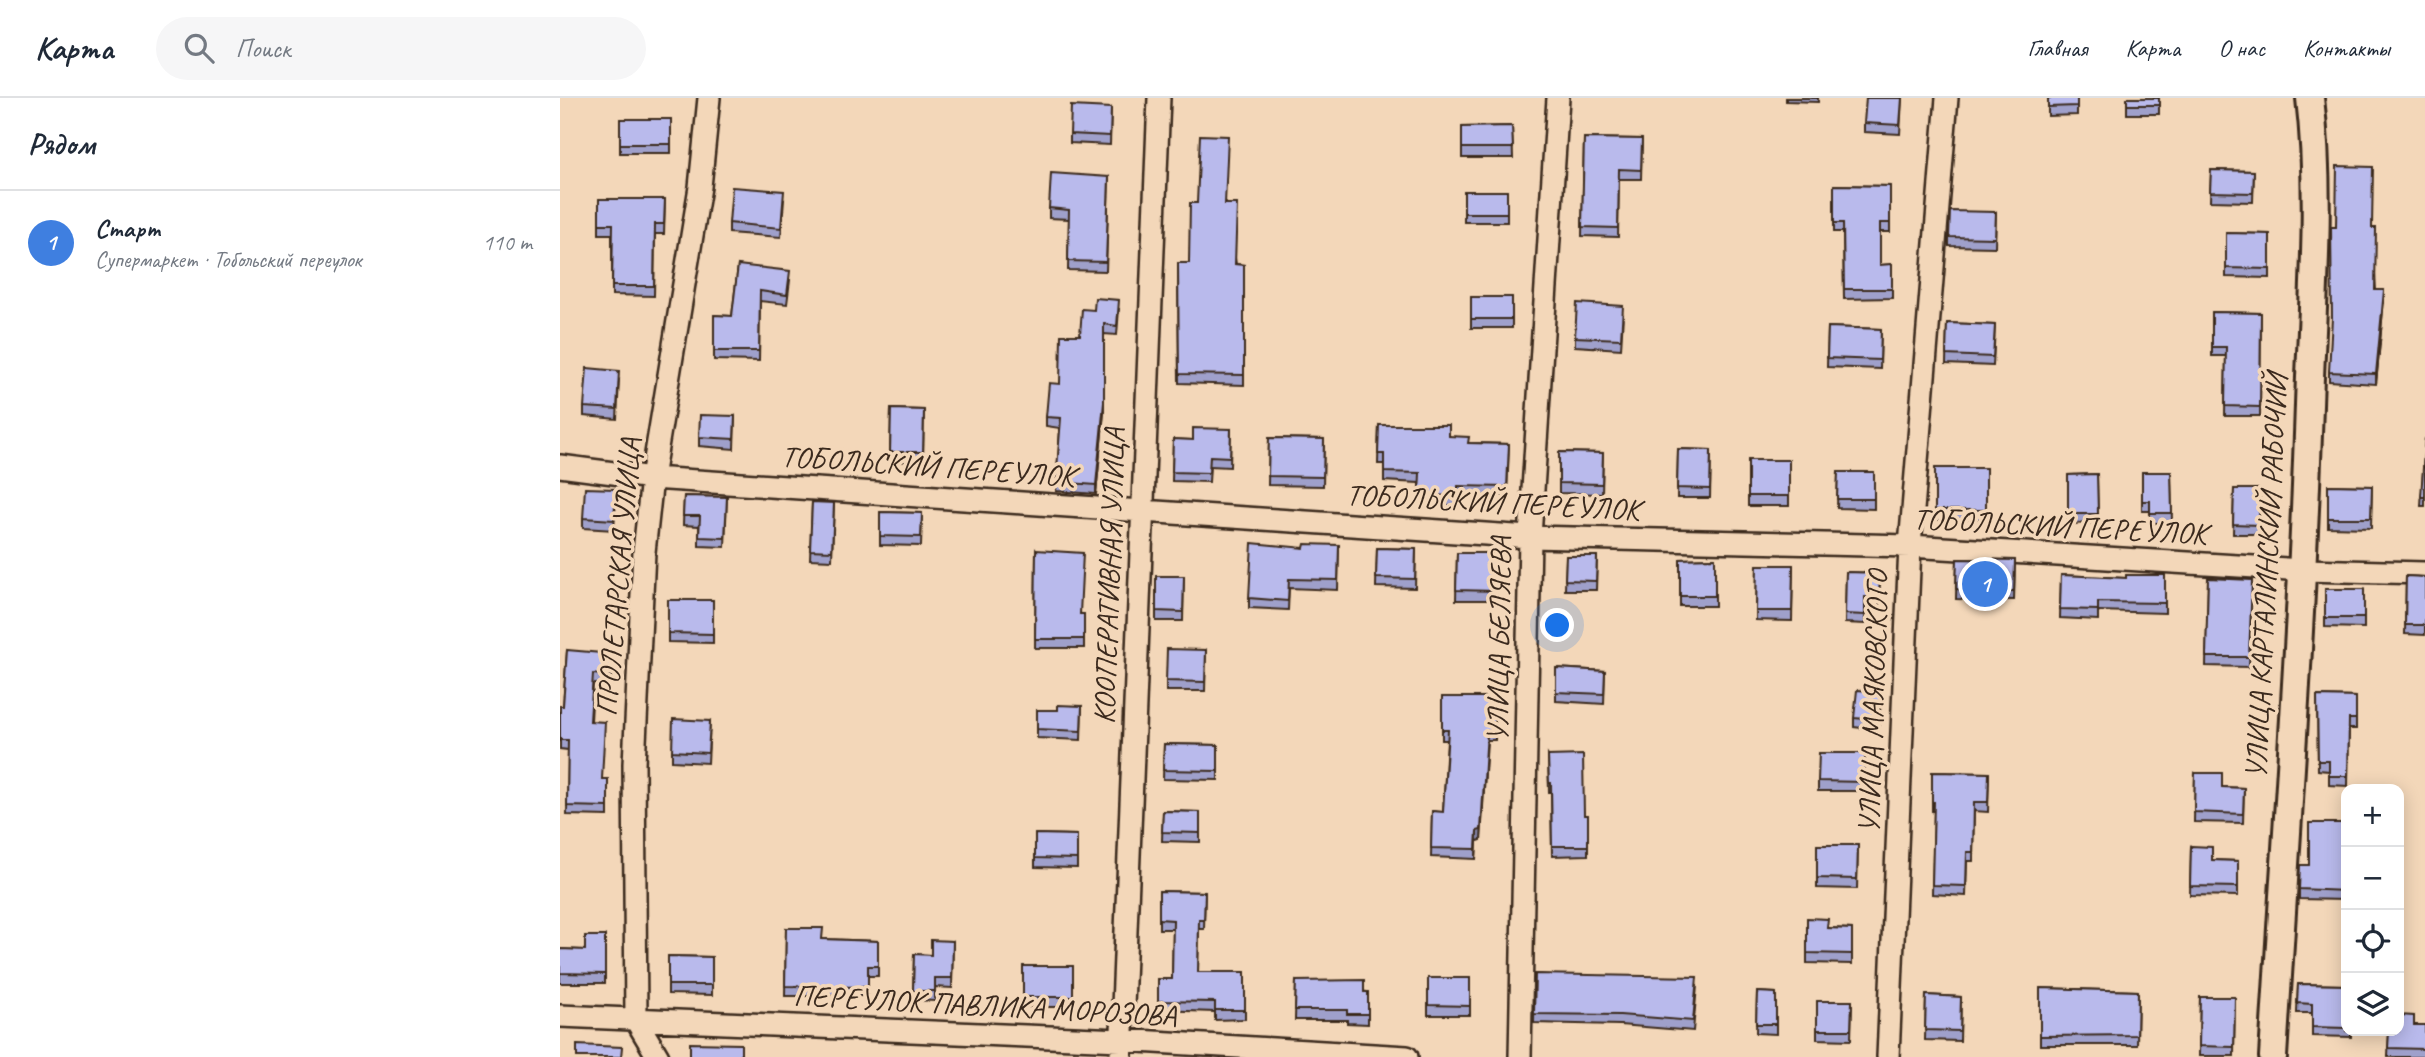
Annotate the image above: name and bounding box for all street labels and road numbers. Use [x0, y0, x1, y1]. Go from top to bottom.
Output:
street label: УЛИЦА КАРТАЛИНСКИЙ РАБОЧИЙ [2236, 367, 2296, 779]
street label: КООПЕРАТИВНАЯ УЛИЦА [1085, 425, 1133, 725]
street label: ПРОЛЕТАРСКАЯ УЛИЦА [587, 436, 649, 717]
street label: ТОБОЛЬСКИЙ ПЕРЕУЛОК [780, 437, 1082, 496]
street label: ТОБОЛЬСКИЙ ПЕРЕУЛОК [1345, 475, 1647, 529]
street label: ТОБОЛЬСКИЙ ПЕРЕУЛОК [1912, 499, 2214, 553]
street label: УЛИЦА БЕЛЯЕВА [1478, 534, 1520, 742]
street label: УЛИЦА МАЯКОВСКОГО [1849, 567, 1897, 834]
street label: ПЕРЕУЛОК ПАВЛИКА МОРОЗОВА [793, 976, 1178, 1034]

